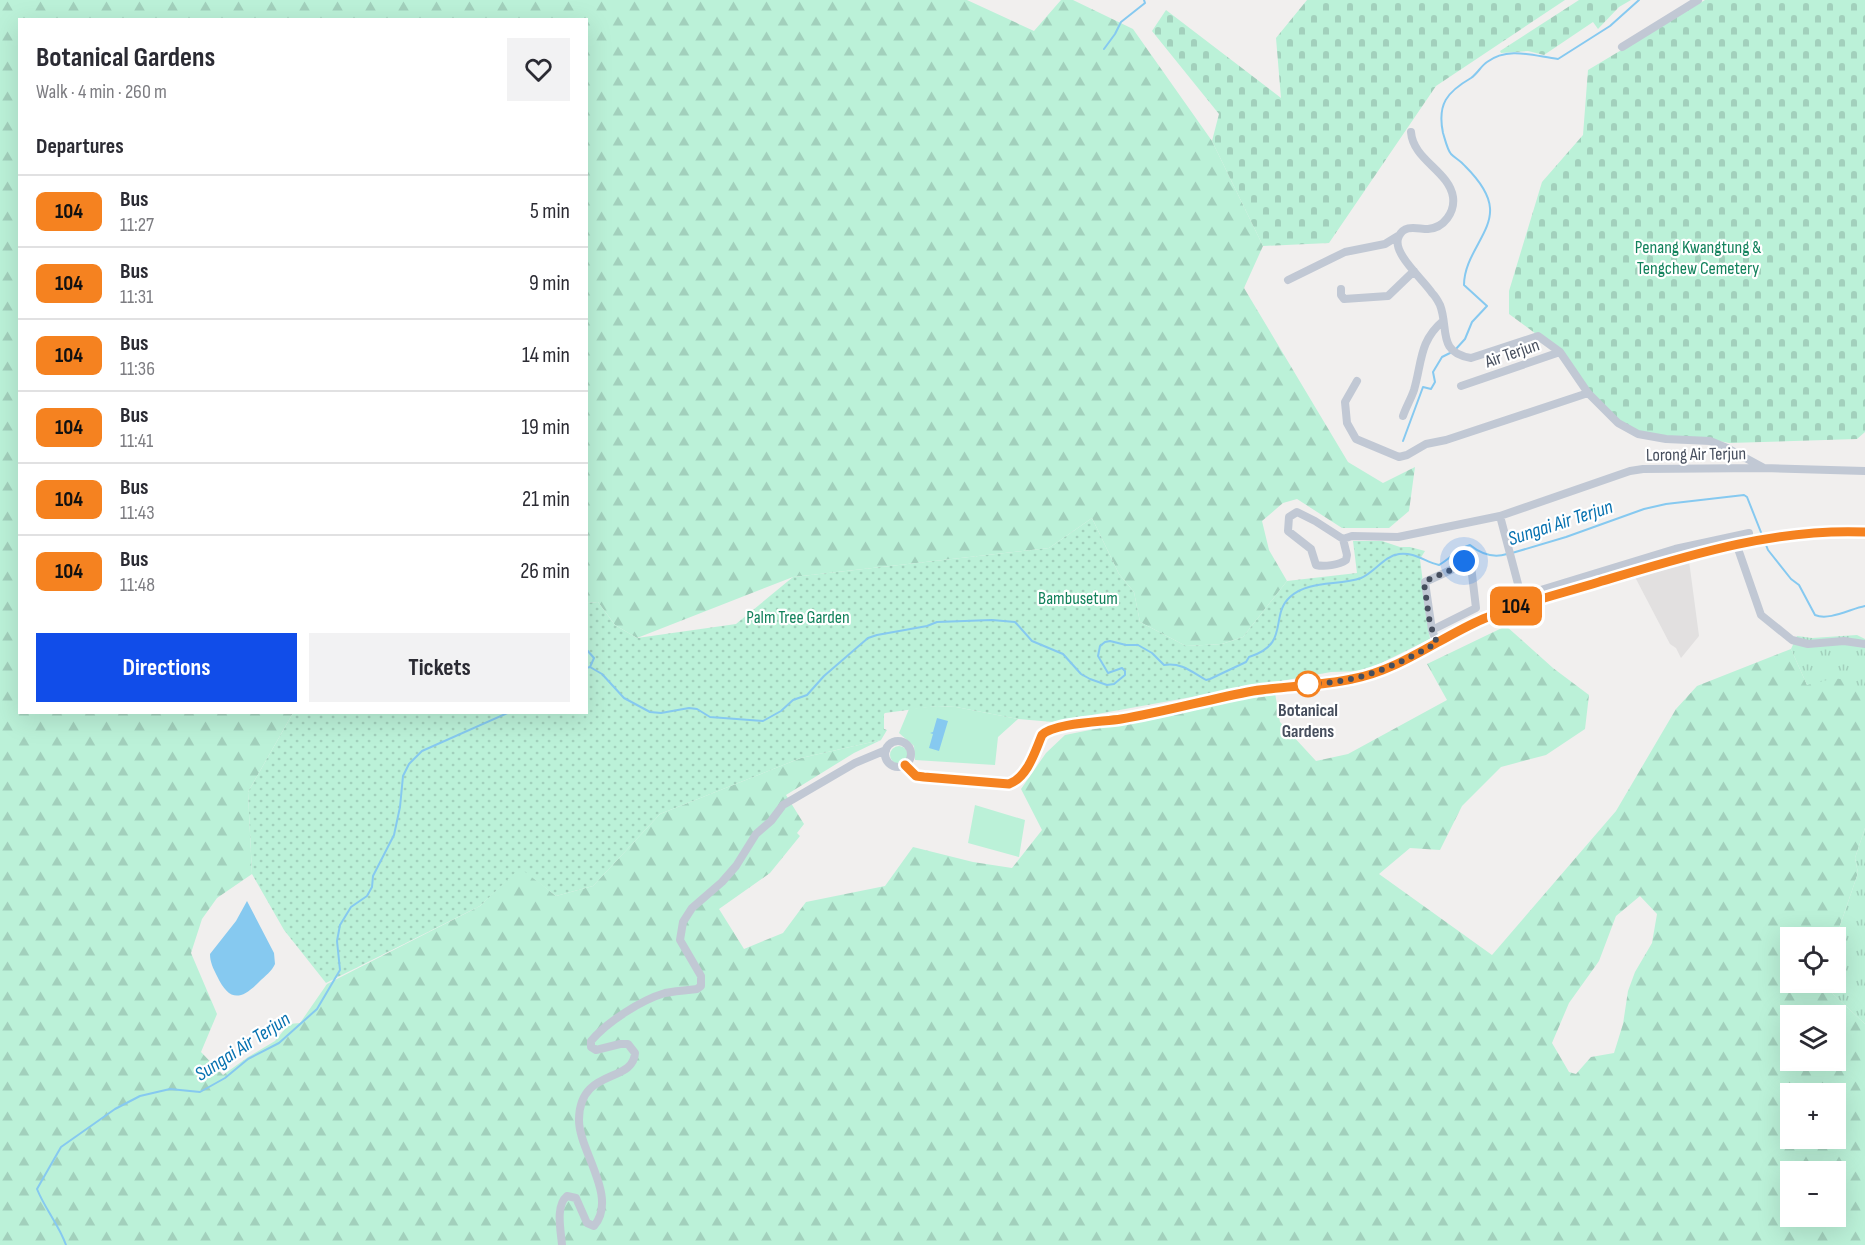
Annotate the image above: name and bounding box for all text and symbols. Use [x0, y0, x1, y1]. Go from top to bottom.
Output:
button: heart [507, 38, 570, 101]
text: Botanical Gardens [36, 41, 215, 74]
text: Walk · 4 min · 260 m [36, 80, 167, 104]
text: Departures [36, 133, 124, 160]
text: Bus [120, 186, 149, 213]
text: 5 min [530, 198, 570, 225]
text: 104 [55, 199, 83, 224]
text: 11:27 [120, 213, 154, 237]
park label: Penang Kwangtung & Tengchew Cemetery [1635, 237, 1761, 279]
text: Bus [120, 258, 149, 285]
text: 9 min [529, 270, 570, 297]
text: 104 [55, 271, 83, 296]
text: 11:31 [120, 285, 153, 309]
text: Bus [120, 330, 149, 357]
street label: Air Terjun [1481, 334, 1542, 373]
text: 14 min [522, 342, 570, 369]
text: 104 [55, 343, 83, 368]
text: 11:36 [120, 357, 155, 381]
text: Bus [120, 402, 149, 429]
text: 19 min [521, 414, 570, 441]
text: 104 [55, 415, 83, 440]
text: 11:41 [120, 429, 153, 453]
street label: Lorong Air Terjun [1646, 443, 1746, 466]
text: Bus [120, 474, 149, 501]
text: 21 min [522, 486, 570, 513]
text: 104 [55, 487, 83, 512]
water label: Sungai Air Terjun [1505, 495, 1616, 551]
text: 11:43 [120, 501, 155, 525]
text: Bus [120, 546, 149, 573]
your location [1449, 546, 1479, 576]
text: 26 min [520, 558, 570, 585]
text: 104 [55, 559, 83, 584]
text: 11:48 [120, 573, 155, 597]
line badge: 104 [1482, 586, 1550, 626]
park label: Bambusetum [1038, 588, 1118, 609]
text: 104 [1502, 594, 1530, 619]
park label: Palm Tree Garden [746, 607, 850, 628]
button: Directions [36, 633, 297, 702]
button: Tickets [309, 633, 570, 702]
marker: Botanical Gardens [1295, 671, 1321, 697]
place label: Botanical Gardens [1278, 700, 1338, 742]
map controls [1780, 927, 1846, 1227]
button: locate [1780, 927, 1846, 993]
button: layers [1780, 1005, 1846, 1071]
water label: Sungai Air Terjun [190, 1007, 295, 1087]
button: + [1780, 1083, 1846, 1149]
button: − [1780, 1161, 1846, 1227]

